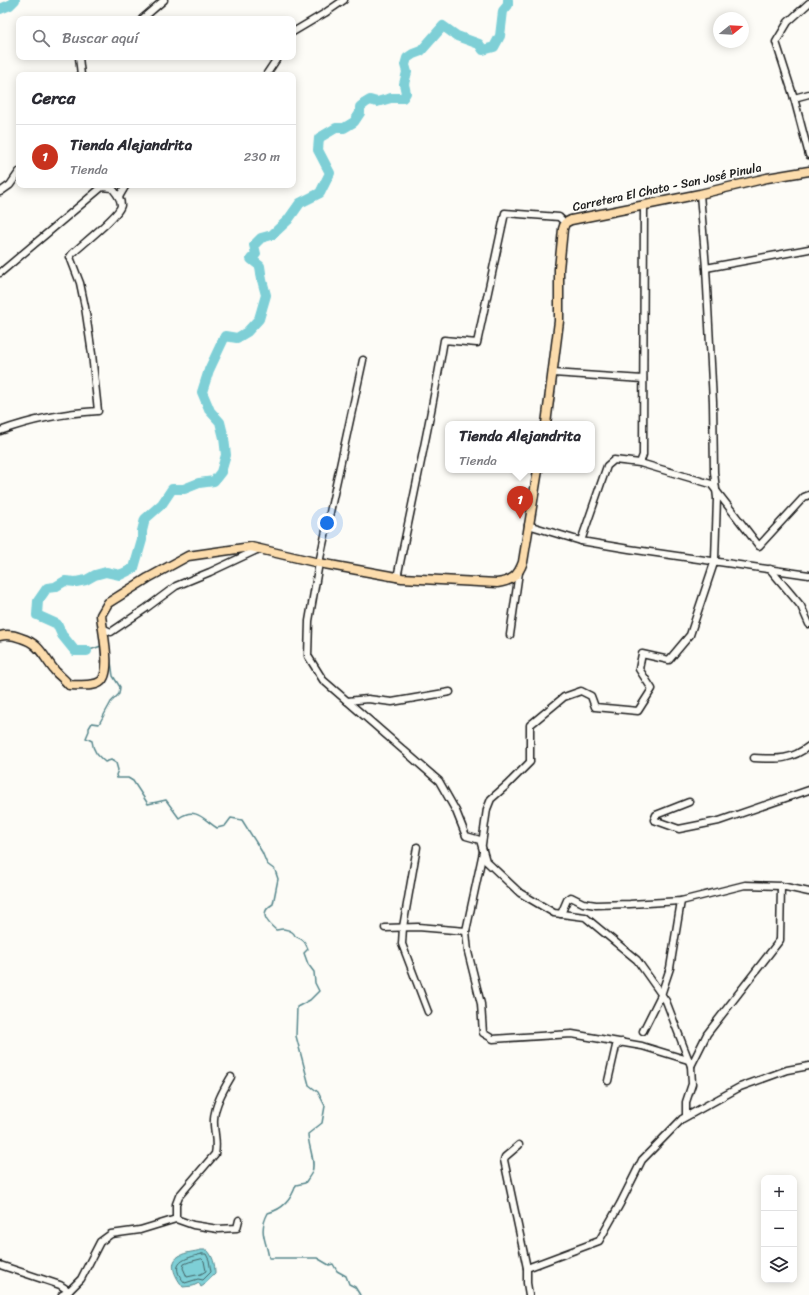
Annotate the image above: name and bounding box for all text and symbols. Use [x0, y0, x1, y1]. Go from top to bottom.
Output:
north arrow [713, 12, 749, 48]
search box [16, 16, 296, 60]
text: Buscar aquí [62, 25, 139, 51]
icon: search [30, 27, 52, 49]
text: Cerca [32, 83, 75, 113]
text: Tienda Alejandrita [70, 132, 192, 158]
text: 1 [42, 145, 48, 168]
text: 230 m [244, 145, 280, 168]
street label: Carretera El Chato - San José Pinula [571, 156, 763, 218]
text: Tienda [70, 158, 108, 181]
popup [445, 421, 595, 473]
text: Tienda Alejandrita [459, 423, 581, 449]
text: Tienda [459, 449, 497, 472]
pin: 1 [507, 486, 533, 519]
your location [317, 513, 337, 533]
map controls [761, 1175, 797, 1283]
button: + [761, 1175, 797, 1211]
button: − [761, 1211, 797, 1247]
button: layers [761, 1247, 797, 1283]

